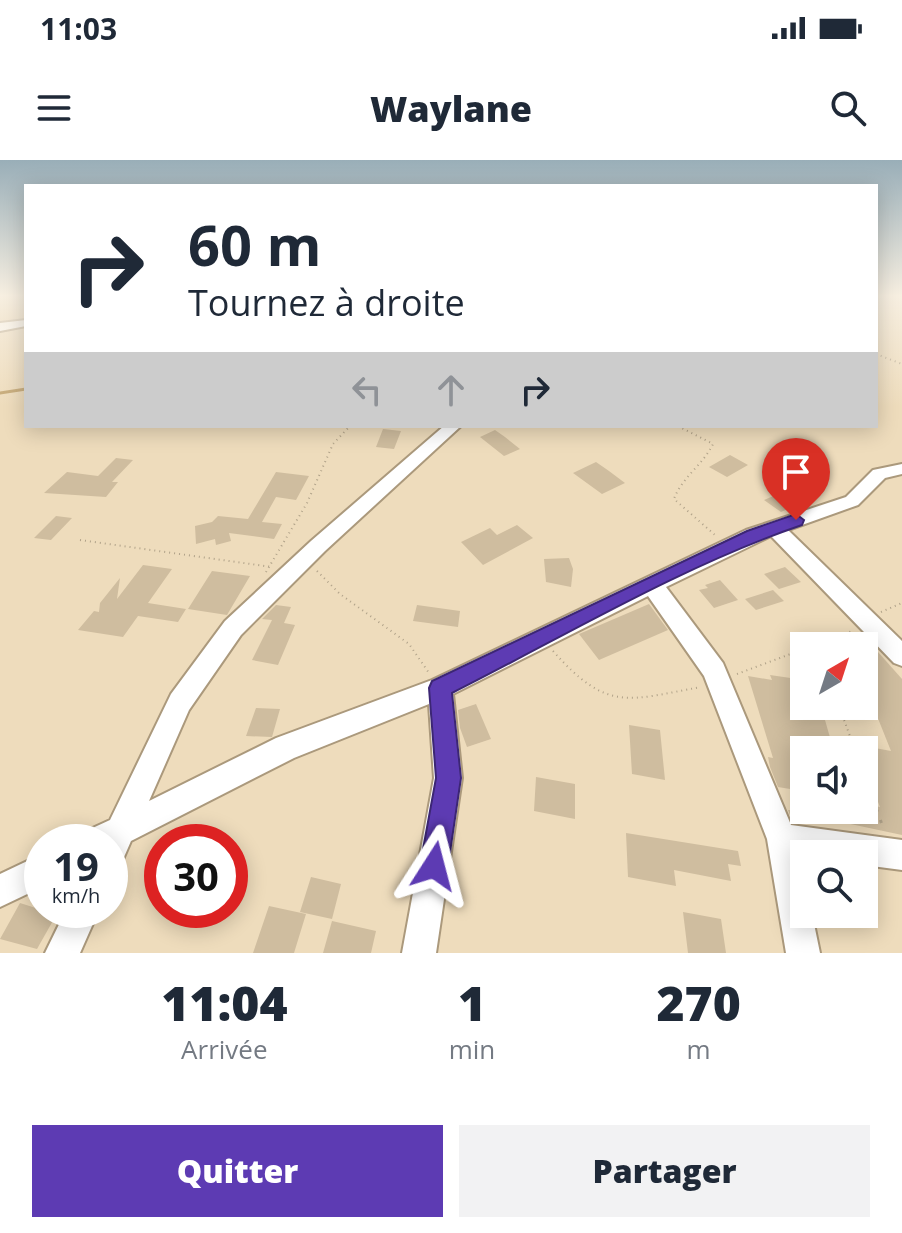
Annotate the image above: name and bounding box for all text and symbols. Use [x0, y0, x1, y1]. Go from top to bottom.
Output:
text: 11:03 [40, 8, 117, 49]
text: Waylane [370, 84, 532, 133]
icon: menu [32, 86, 76, 130]
icon: search [826, 86, 870, 130]
text: 60 m [188, 206, 322, 282]
icon: right [56, 216, 160, 320]
text: Tournez à droite [188, 278, 465, 327]
icon: left [345, 368, 389, 412]
icon: ahead [429, 368, 473, 412]
icon: right [513, 368, 557, 412]
pin [762, 438, 830, 520]
icon: arrive [774, 450, 818, 494]
north arrow [790, 632, 878, 720]
map controls [790, 632, 878, 928]
button: sound [790, 736, 878, 824]
speed limit sign: 30 [144, 824, 248, 928]
position arrow [392, 824, 476, 908]
text: 19 [53, 838, 99, 893]
button: search [790, 840, 878, 928]
text: km/h [52, 882, 100, 909]
text: 11:04 [161, 970, 288, 1035]
text: 1 [458, 970, 486, 1035]
text: 270 [656, 970, 741, 1035]
text: Arrivée [181, 1031, 268, 1067]
text: min [449, 1031, 495, 1067]
text: m [687, 1031, 711, 1067]
button: Quitter [32, 1125, 443, 1217]
button: Partager [459, 1125, 870, 1217]

